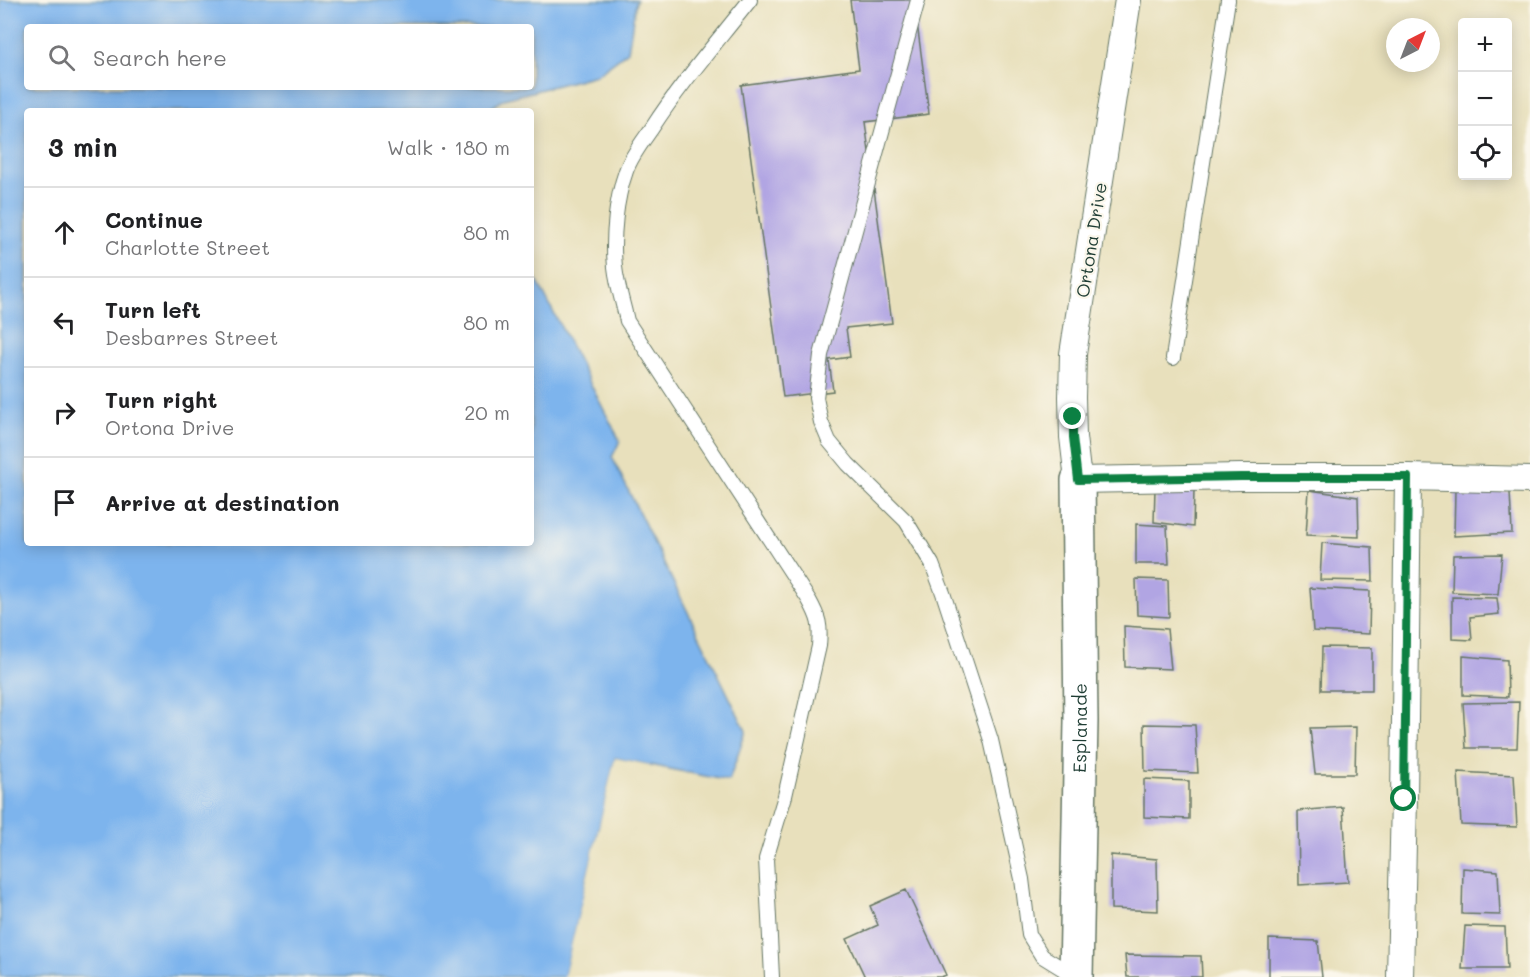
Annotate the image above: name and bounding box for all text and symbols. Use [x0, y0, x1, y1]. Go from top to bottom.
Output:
north arrow [1386, 18, 1440, 72]
map controls [1458, 18, 1512, 180]
button: + [1458, 18, 1512, 72]
search box [24, 24, 534, 90]
icon: search [45, 41, 78, 74]
text: Search here [93, 43, 227, 72]
button: − [1458, 72, 1512, 126]
button: locate [1458, 126, 1512, 180]
text: 3 min [48, 130, 117, 164]
text: Walk · 180 m [387, 134, 510, 160]
street label: Ortona Drive [1070, 180, 1112, 299]
text: Continue [105, 205, 203, 234]
icon: ahead [48, 216, 81, 249]
text: 80 m [463, 219, 510, 245]
text: Charlotte Street [105, 234, 270, 260]
text: Turn left [105, 295, 201, 324]
icon: left [48, 306, 81, 339]
text: 80 m [463, 309, 510, 335]
text: Desbarres Street [105, 324, 278, 350]
text: Turn right [105, 385, 217, 414]
icon: right [48, 396, 81, 429]
text: 20 m [464, 399, 510, 425]
route end [1059, 403, 1085, 429]
text: Ortona Drive [105, 414, 234, 440]
icon: arrive [48, 486, 81, 519]
text: Arrive at destination [105, 488, 340, 517]
street label: Esplanade [1067, 683, 1092, 773]
route start [1390, 785, 1416, 811]

